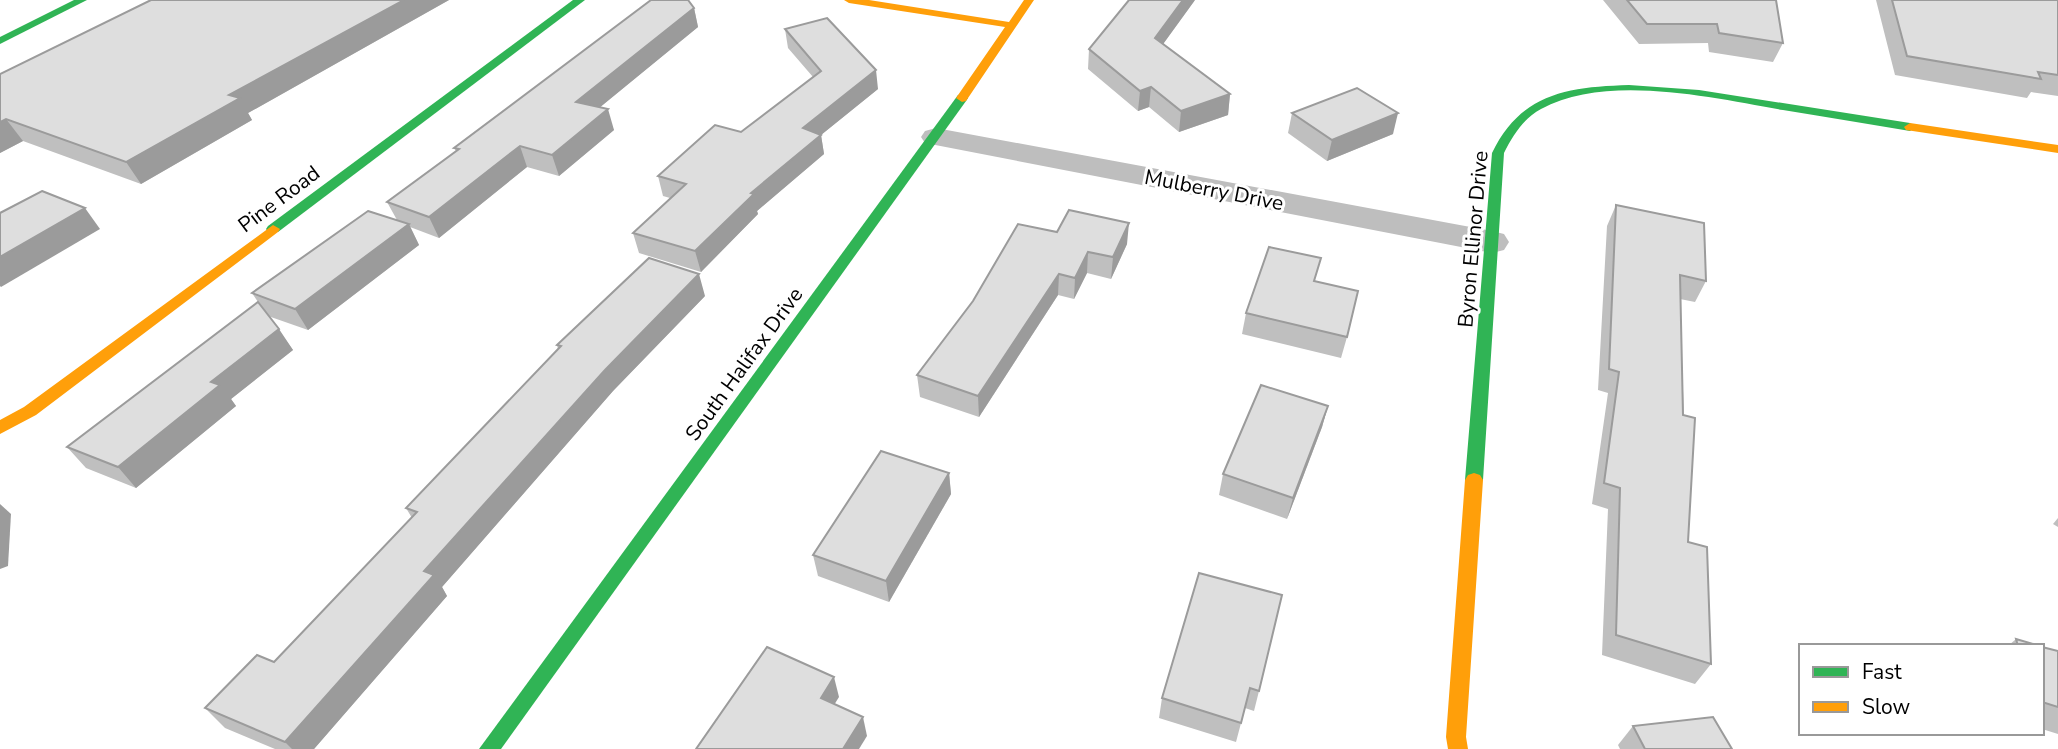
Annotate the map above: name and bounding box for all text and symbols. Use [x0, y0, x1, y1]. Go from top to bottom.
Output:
street label: Byron Ellinor Drive [1451, 149, 1495, 329]
street label: Pine Road [232, 159, 326, 239]
street label: Mulberry Drive [1142, 163, 1286, 217]
street label: South Halifax Drive [679, 282, 809, 446]
legend [1799, 644, 2044, 735]
text: Fast [1862, 658, 1902, 686]
text: Slow [1862, 693, 1911, 721]

